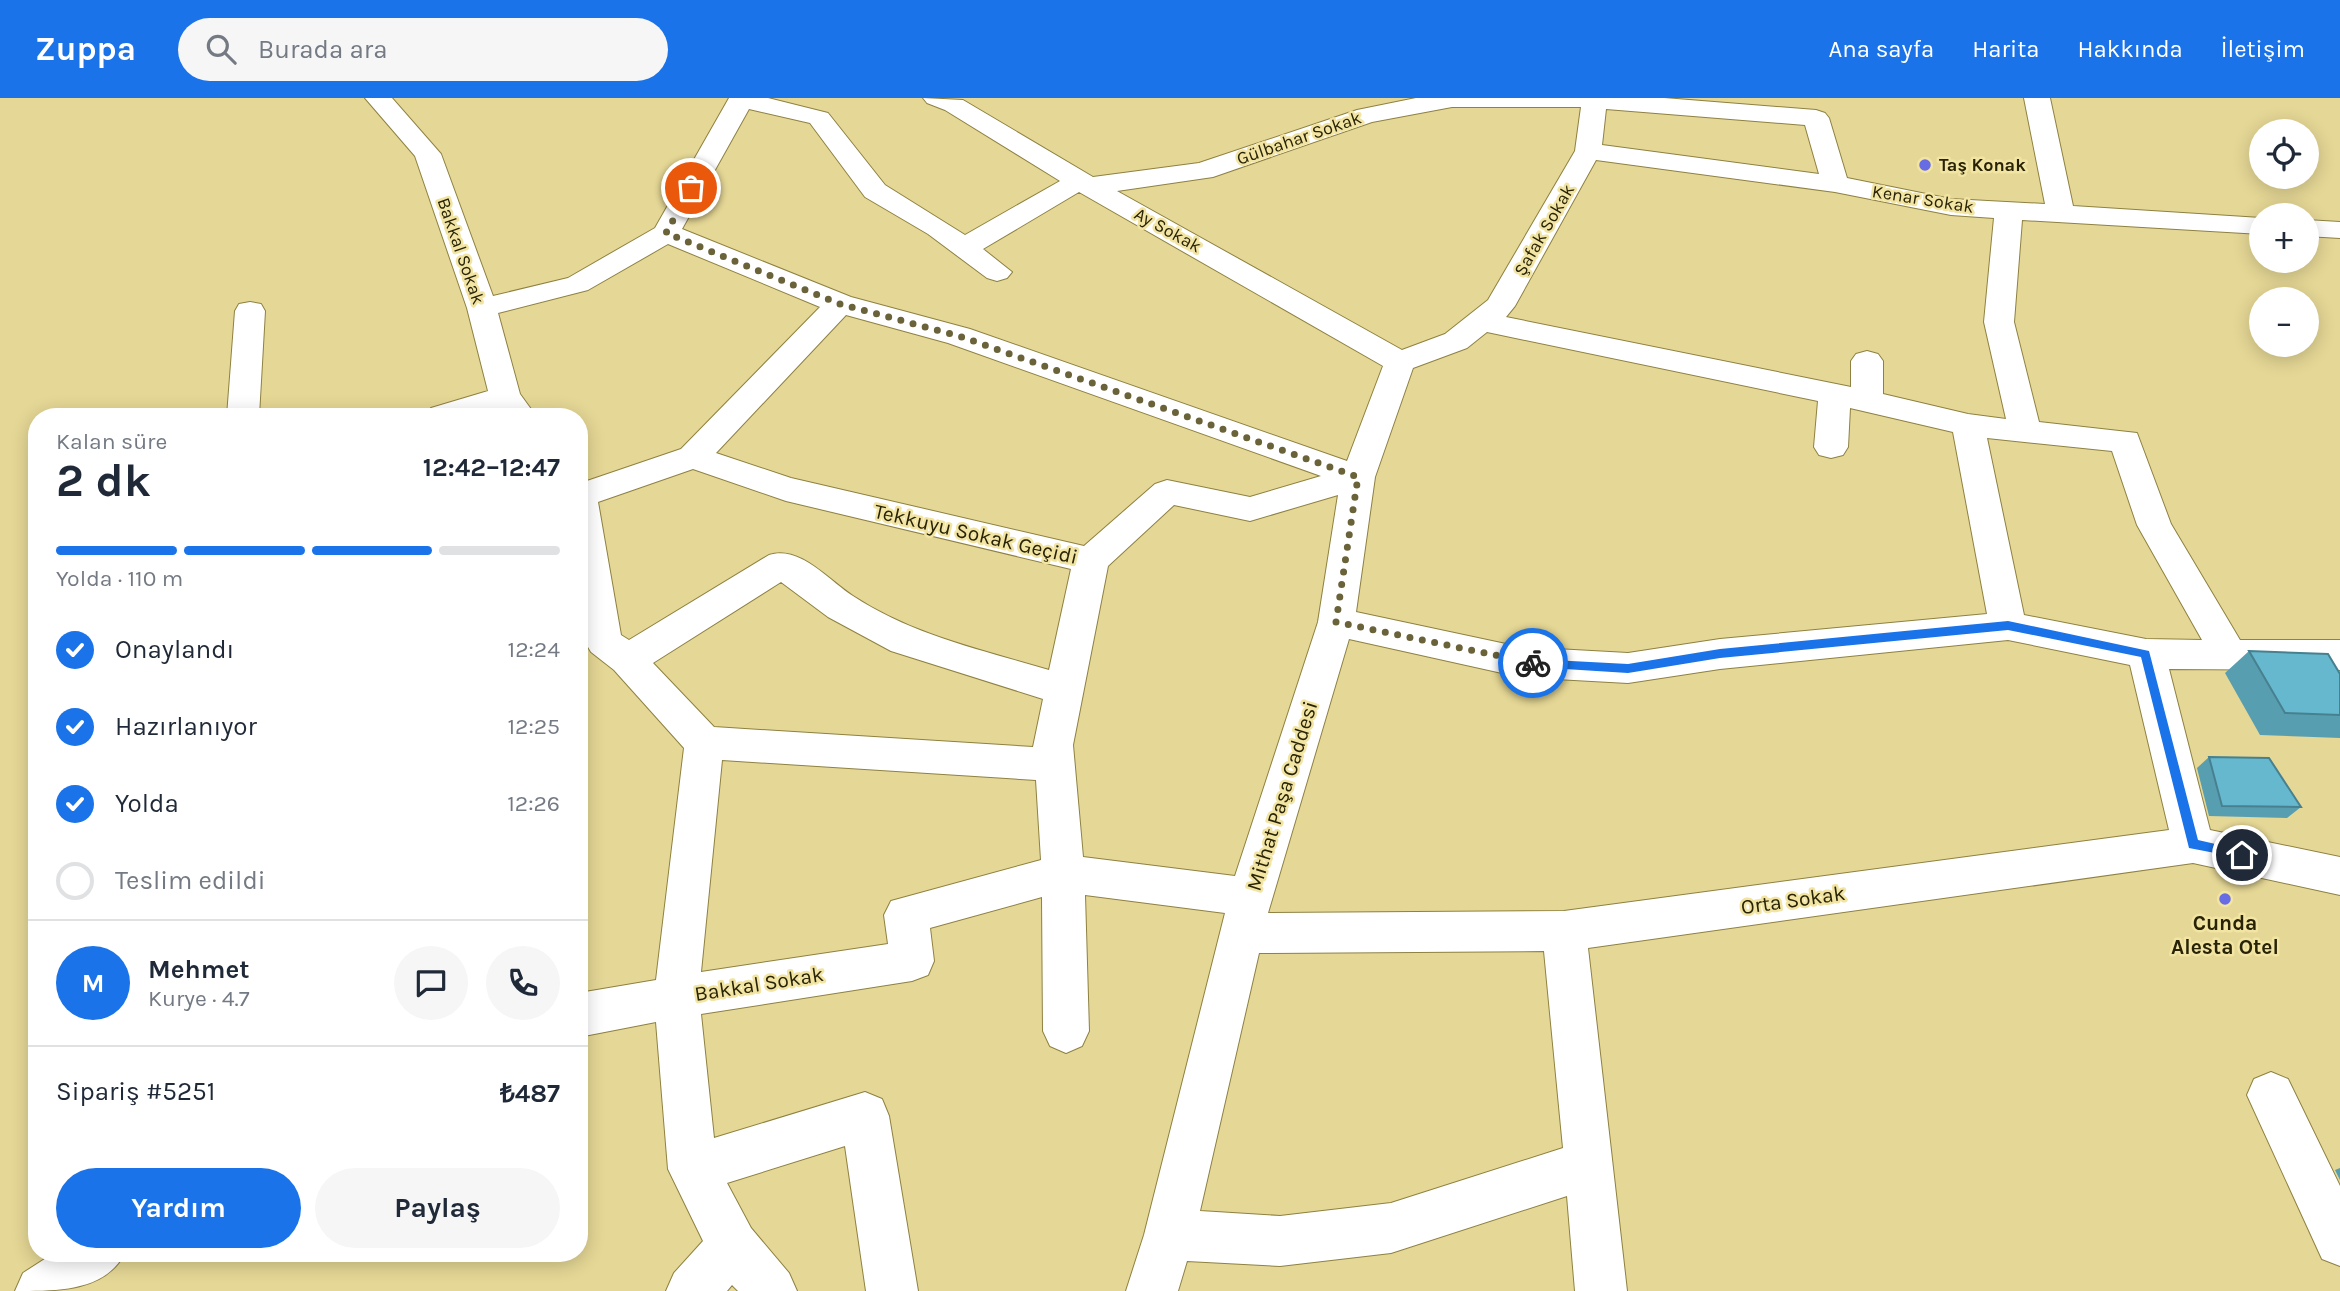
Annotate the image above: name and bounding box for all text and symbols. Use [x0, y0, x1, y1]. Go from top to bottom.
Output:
search box [178, 18, 668, 81]
text: Zuppa [35, 30, 136, 68]
icon: search [202, 30, 240, 68]
text: Burada ara [258, 34, 388, 65]
text: Ana sayfa [1829, 35, 1934, 63]
text: Harita [1972, 35, 2039, 63]
text: Hakkında [2077, 35, 2183, 63]
text: İletişim [2221, 35, 2305, 63]
street label: Gülbahar Sokak [1234, 106, 1364, 170]
map controls [2249, 119, 2319, 357]
button: locate [2249, 119, 2319, 189]
place label: Taş Konak [1939, 154, 2026, 176]
marker: Taş Konak [1917, 157, 1933, 173]
pin [661, 158, 721, 218]
icon: bag [672, 169, 710, 207]
street label: Şafak Sokak [1509, 180, 1579, 280]
street label: Kenar Sokak [1871, 180, 1975, 218]
street label: Bakkal Sokak [432, 195, 490, 307]
street label: Ay Sokak [1131, 203, 1205, 257]
button: + [2249, 203, 2319, 273]
button: − [2249, 287, 2319, 357]
text: Kalan süre [56, 428, 167, 455]
text: 12:42–12:47 [423, 452, 560, 483]
text: 2 dk [56, 454, 151, 508]
street label: Tekkuyu Sokak Geçidi [872, 499, 1080, 569]
text: Yolda · 110 m [56, 565, 183, 592]
courier [1498, 628, 1568, 698]
icon: check [56, 631, 94, 669]
text: Onaylandı [115, 634, 234, 665]
text: 12:24 [508, 636, 560, 663]
icon: bike [1514, 644, 1552, 682]
street label: Mithat Paşa Caddesi [1242, 698, 1322, 894]
icon: check [56, 708, 94, 746]
text: Hazırlanıyor [115, 711, 257, 742]
text: 12:25 [507, 713, 560, 740]
icon: check [56, 785, 94, 823]
text: Yolda [115, 788, 179, 819]
text: 12:26 [507, 790, 560, 817]
pin [2212, 825, 2272, 885]
icon: home [2223, 836, 2261, 874]
text: Teslim edildi [115, 865, 266, 896]
street label: Orta Sokak [1739, 881, 1847, 919]
marker: Cunda Alesta Otel [2217, 891, 2233, 907]
place label: Cunda Alesta Otel [2171, 911, 2279, 959]
button: chat [394, 946, 468, 1020]
button: phone [486, 946, 560, 1020]
text: Mehmet [148, 954, 249, 985]
street label: Bakkal Sokak [693, 962, 825, 1006]
text: M [82, 968, 104, 999]
text: Kurye · 4.7 [148, 985, 250, 1012]
text: Sipariş #5251 [56, 1076, 215, 1107]
text: ₺487 [500, 1078, 560, 1109]
button: Yardım [56, 1168, 301, 1248]
button: Paylaş [315, 1168, 560, 1248]

